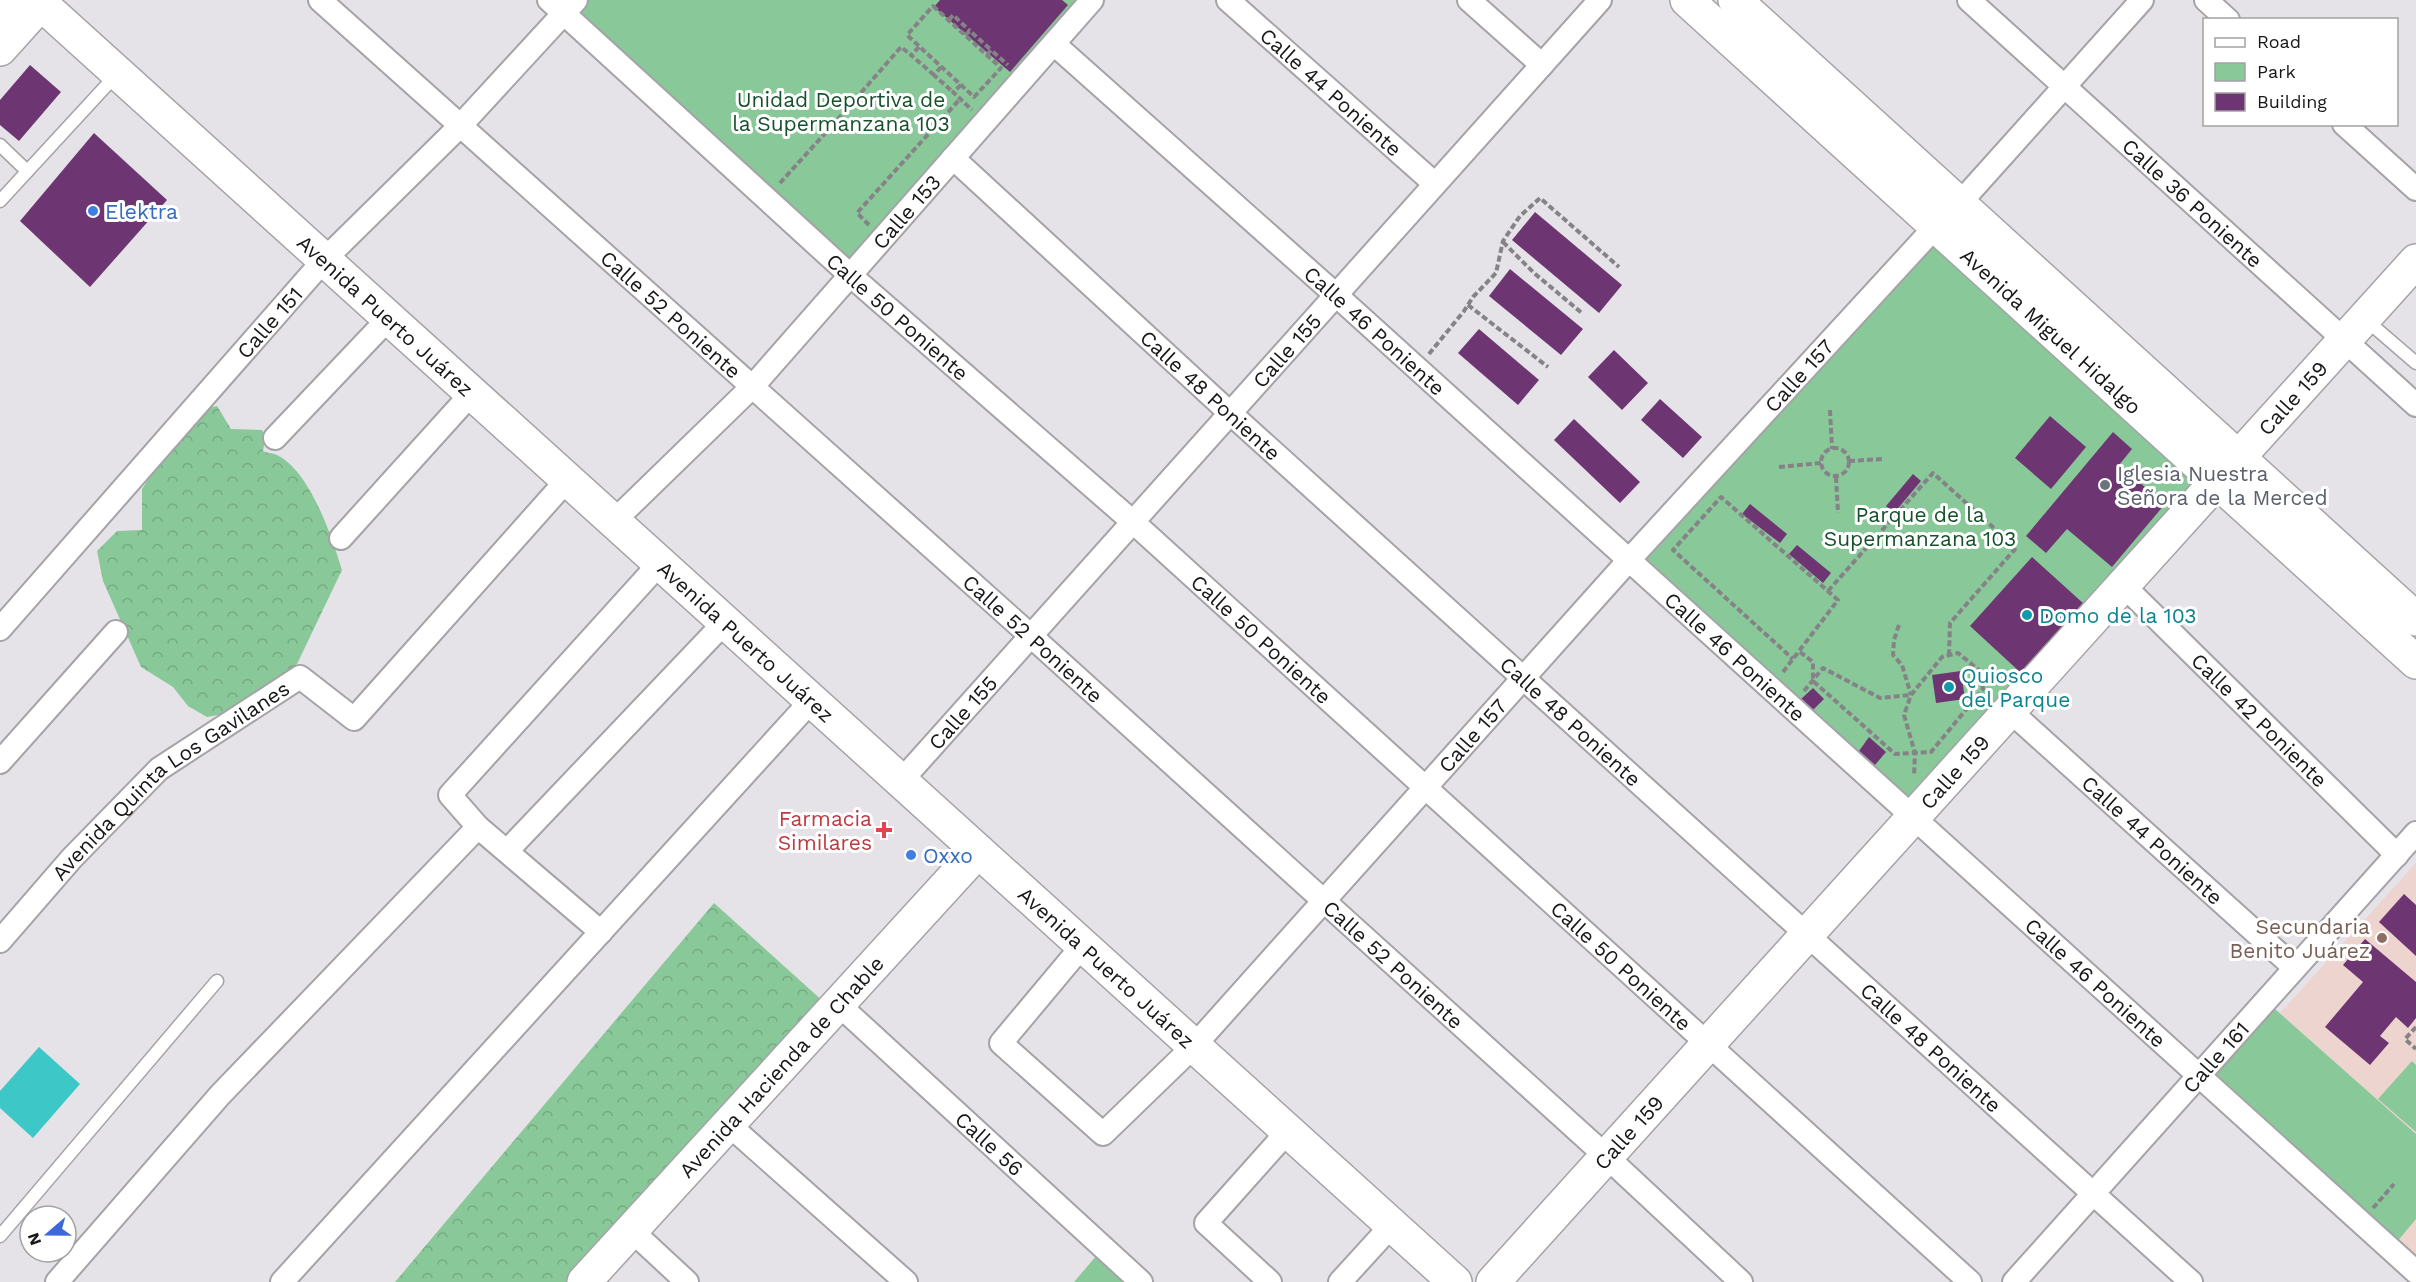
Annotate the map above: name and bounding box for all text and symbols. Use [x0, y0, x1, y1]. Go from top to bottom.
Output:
legend [2203, 18, 2398, 126]
street label: Calle 44 Poniente [1255, 22, 1407, 161]
text: Road [2257, 31, 2301, 52]
text: Park [2257, 61, 2296, 82]
park label: Unidad Deportiva de la Supermanzana 103 [732, 87, 950, 136]
text: Building [2257, 91, 2327, 112]
street label: Calle 36 Poniente [2118, 133, 2268, 273]
street label: Calle 153 [867, 169, 946, 254]
place label: Elektra [105, 199, 178, 224]
marker: Elektra [86, 204, 100, 218]
street label: Avenida Puerto Juárez [292, 229, 479, 401]
street label: Avenida Miguel Hidalgo [1956, 242, 2147, 419]
street label: Calle 52 Poniente [596, 245, 746, 383]
street label: Calle 50 Poniente [822, 248, 974, 385]
street label: Calle 46 Poniente [1299, 260, 1450, 400]
street label: Calle 151 [231, 282, 307, 363]
street label: Calle 155 [1247, 308, 1326, 392]
street label: Calle 48 Poniente [1135, 325, 1286, 465]
street label: Calle 157 [1759, 334, 1839, 417]
street label: Calle 159 [2252, 355, 2332, 440]
place label: Iglesia Nuestra Señora de la Merced [2117, 461, 2328, 510]
marker: Iglesia Nuestra Señora de la Merced [2098, 478, 2112, 492]
park label: Parque de la Supermanzana 103 [1824, 502, 2016, 551]
street label: Avenida Puerto Juárez [653, 555, 839, 727]
street label: Calle 52 Poniente [958, 569, 1108, 708]
street label: Calle 50 Poniente [1186, 569, 1337, 709]
street label: Calle 46 Poniente [1660, 586, 1811, 726]
place label: Domo de la 103 [2039, 603, 2197, 628]
marker: Domo de la 103 [2020, 608, 2034, 622]
street label: Calle 42 Poniente [2187, 648, 2333, 792]
street label: Calle 48 Poniente [1495, 651, 1646, 791]
place label: Quiosco del Parque [1961, 663, 2070, 712]
street label: Calle 155 [923, 670, 1002, 755]
street label: Avenida Quinta Los Gavilanes [46, 675, 294, 885]
marker: Quiosco del Parque [1942, 680, 1956, 694]
street label: Calle 157 [1433, 693, 1512, 777]
street label: Calle 159 [1914, 729, 1994, 814]
street label: Calle 44 Poniente [2077, 770, 2228, 909]
place label: Farmacia Similares [778, 806, 872, 855]
marker: Farmacia Similares [877, 823, 891, 837]
place label: Oxxo [923, 843, 973, 868]
marker: Oxxo [904, 848, 918, 862]
street label: Avenida Puerto Juárez [1013, 881, 1200, 1053]
street label: Calle 52 Poniente [1319, 894, 1469, 1034]
street label: Calle 50 Poniente [1546, 895, 1697, 1035]
street label: Calle 46 Poniente [2020, 912, 2171, 1052]
place label: Secundaria Benito Juárez [2229, 914, 2370, 963]
marker: Secundaria Benito Juárez [2375, 931, 2389, 945]
street label: Avenida Hacienda de Chable [673, 950, 889, 1182]
street label: Calle 48 Poniente [1856, 977, 2007, 1117]
street label: Calle 161 [2177, 1016, 2254, 1098]
street label: Calle 159 [1589, 1090, 1668, 1174]
street label: Calle 56 [951, 1106, 1029, 1181]
north arrow [18, 1204, 78, 1264]
text: N [23, 1230, 45, 1248]

